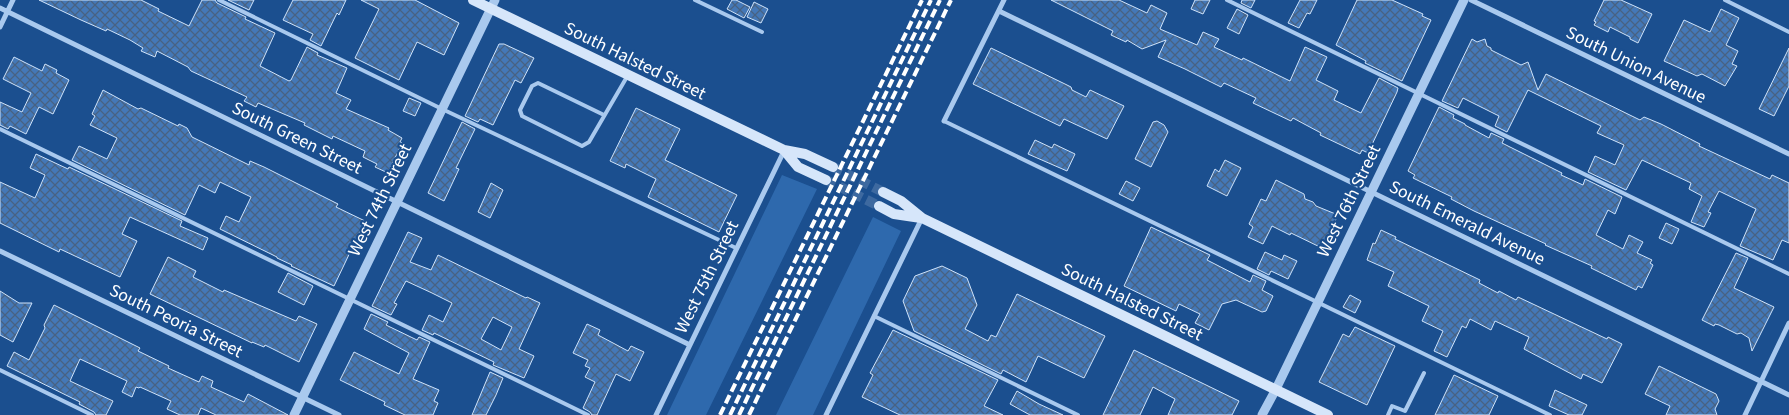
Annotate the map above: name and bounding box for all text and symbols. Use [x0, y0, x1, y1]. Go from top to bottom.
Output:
street label: South Halsted Street [560, 16, 710, 106]
street label: South Union Avenue [1562, 20, 1710, 110]
street label: South Green Street [228, 96, 366, 180]
street label: West 74th Street [342, 140, 418, 260]
street label: West 76th Street [1311, 141, 1387, 261]
street label: South Emerald Avenue [1385, 174, 1549, 272]
street label: West 75th Street [669, 217, 745, 337]
street label: South Halsted Street [1057, 257, 1207, 347]
street label: South Peoria Street [105, 278, 247, 364]

